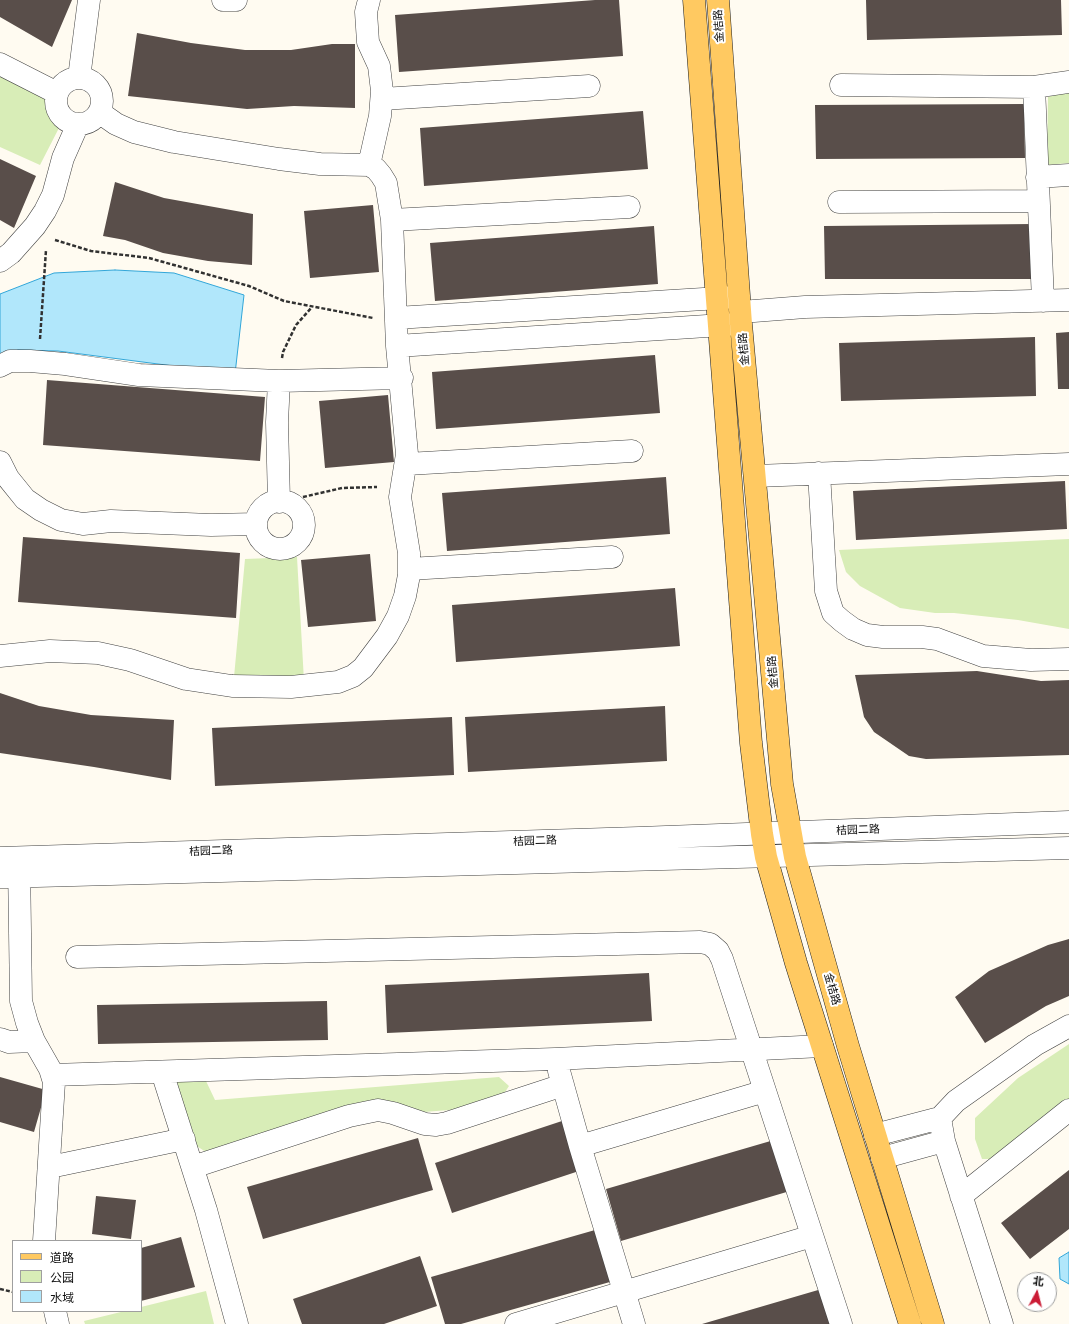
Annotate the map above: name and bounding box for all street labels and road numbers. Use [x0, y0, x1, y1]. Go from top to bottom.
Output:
street label: 金桔路 [712, 9, 726, 43]
street label: 金桔路 [736, 332, 752, 366]
street label: 金桔路 [765, 655, 781, 689]
street label: 桔园二路 [836, 823, 880, 837]
street label: 桔园二路 [513, 834, 557, 848]
street label: 桔园二路 [189, 844, 233, 858]
street label: 金桔路 [821, 971, 843, 1007]

